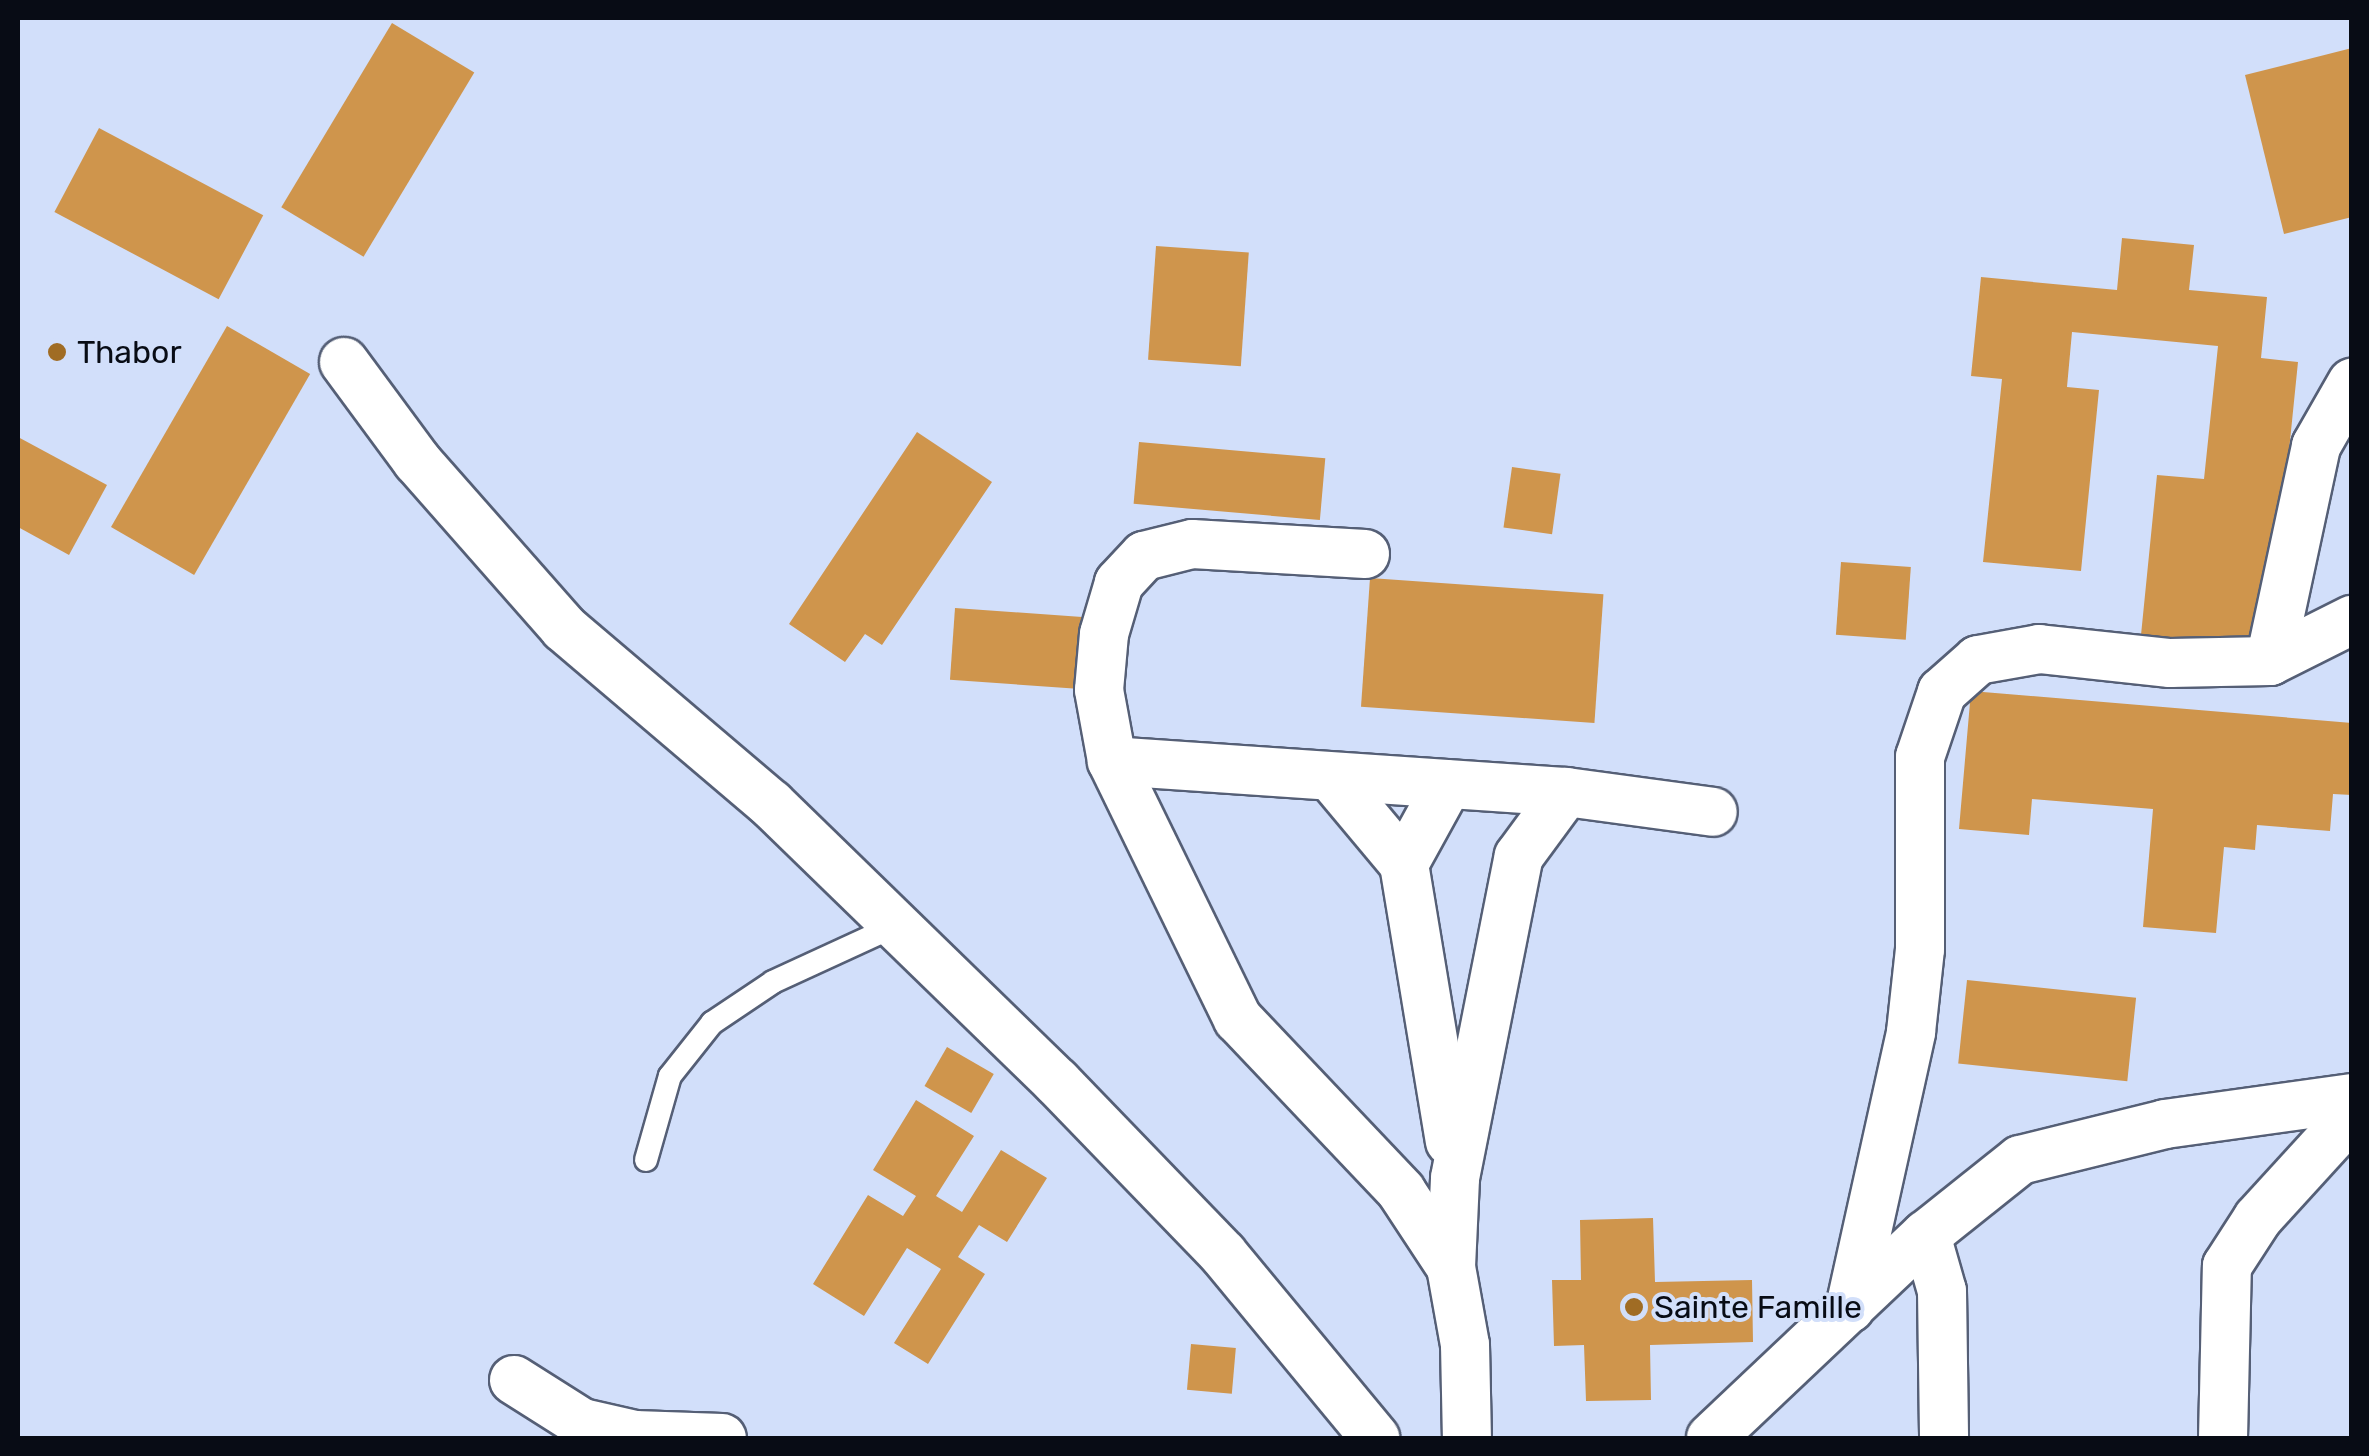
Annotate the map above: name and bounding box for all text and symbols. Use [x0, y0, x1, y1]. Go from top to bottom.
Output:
place label: Thabor [77, 333, 182, 371]
marker: Thabor [46, 341, 68, 363]
place label: Sainte Famille [1654, 1288, 1862, 1326]
marker: Sainte Famille [1623, 1296, 1645, 1318]

